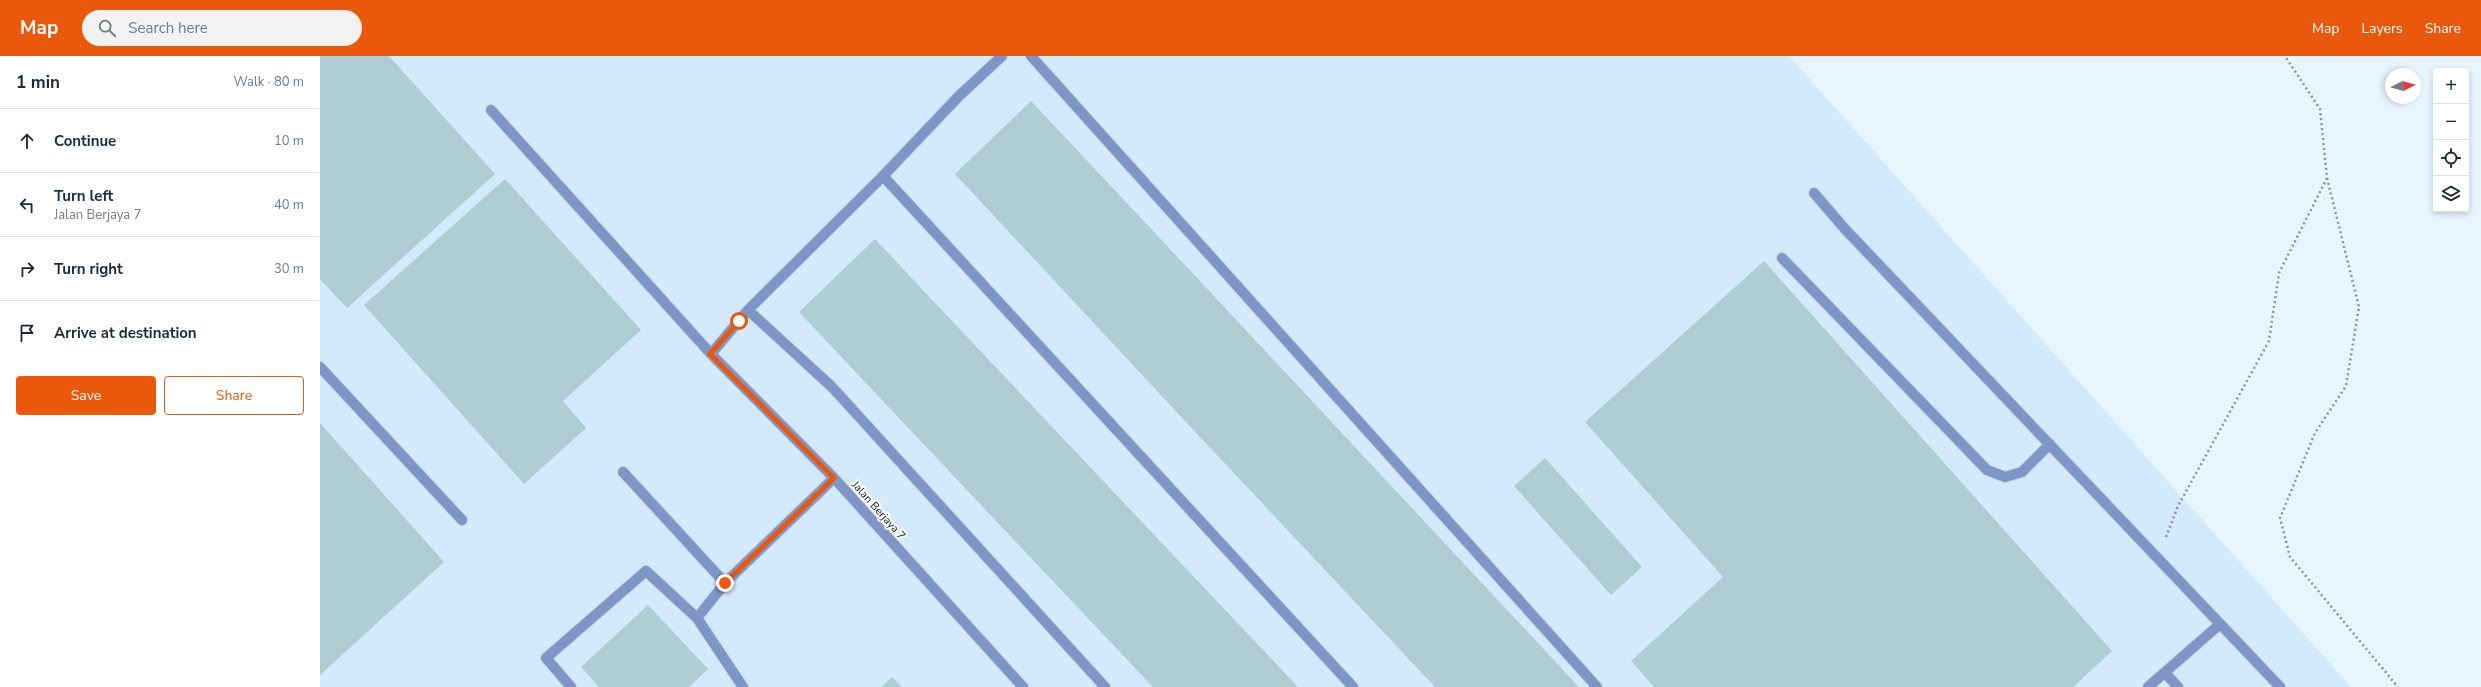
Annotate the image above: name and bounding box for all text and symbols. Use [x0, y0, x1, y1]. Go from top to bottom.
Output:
search box [82, 10, 362, 46]
text: Map [20, 15, 58, 41]
icon: search [96, 17, 118, 39]
text: Search here [128, 18, 208, 38]
text: Map [2312, 19, 2339, 38]
text: Layers [2361, 19, 2403, 38]
text: Share [2425, 19, 2461, 38]
north arrow [2385, 68, 2421, 104]
map controls [2433, 68, 2469, 212]
button: + [2433, 68, 2469, 104]
text: 1 min [16, 71, 60, 94]
text: Walk · 80 m [233, 73, 304, 91]
button: − [2433, 104, 2469, 140]
icon: ahead [16, 130, 38, 152]
text: Continue [54, 131, 116, 151]
text: 10 m [274, 132, 304, 150]
button: locate [2433, 140, 2469, 176]
button: layers [2433, 176, 2469, 212]
text: Turn left [54, 186, 113, 206]
icon: left [16, 194, 38, 216]
text: 40 m [274, 196, 304, 214]
text: Jalan Berjaya 7 [54, 206, 141, 224]
icon: right [16, 258, 38, 280]
text: Turn right [54, 259, 123, 279]
text: 30 m [274, 260, 304, 278]
route start [730, 312, 748, 330]
icon: arrive [16, 322, 38, 344]
text: Arrive at destination [54, 323, 197, 343]
button: Save [16, 376, 156, 415]
button: Share [164, 376, 304, 415]
street label: Jalan Berjaya 7 [848, 477, 909, 543]
route end [716, 574, 734, 592]

